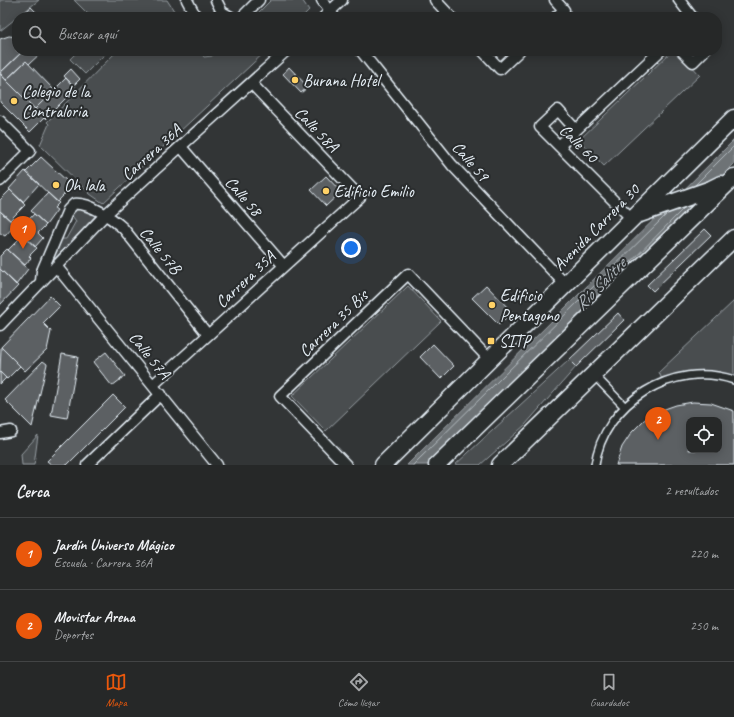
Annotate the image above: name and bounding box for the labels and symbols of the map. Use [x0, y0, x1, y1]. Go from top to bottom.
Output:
place label: Burana Hotel [303, 70, 383, 91]
marker: Burana Hotel [290, 75, 300, 85]
place label: Colegio de la Contraloria [22, 81, 92, 122]
marker: Colegio de la Contraloria [9, 96, 19, 106]
street label: Calle 58A [290, 102, 344, 157]
street label: Carrera 36A [117, 119, 187, 185]
street label: Calle 60 [555, 120, 603, 168]
street label: Calle 59 [448, 137, 495, 187]
street label: Calle 58 [221, 172, 268, 222]
place label: Oh lala [64, 175, 106, 196]
street label: Avenida Carrera 30 [549, 179, 645, 275]
marker: Oh lala [51, 180, 61, 190]
place label: Edificio Emilio [334, 181, 415, 202]
marker: Edificio Emilio [321, 186, 331, 196]
pin: 1 [10, 216, 36, 249]
street label: Calle 57B [135, 222, 187, 279]
your location [341, 238, 361, 258]
street label: Carrera 35A [211, 245, 281, 312]
water label: Río Salitre [570, 251, 632, 315]
street label: Carrera 35 Bis [294, 284, 374, 361]
place label: Edificio Pentagono [500, 285, 560, 326]
marker: Edificio Pentagono [487, 300, 497, 310]
street label: Calle 57A [124, 327, 176, 384]
place label: SITP [499, 331, 533, 352]
marker: SITP [486, 336, 496, 346]
pin: 2 [645, 407, 671, 440]

